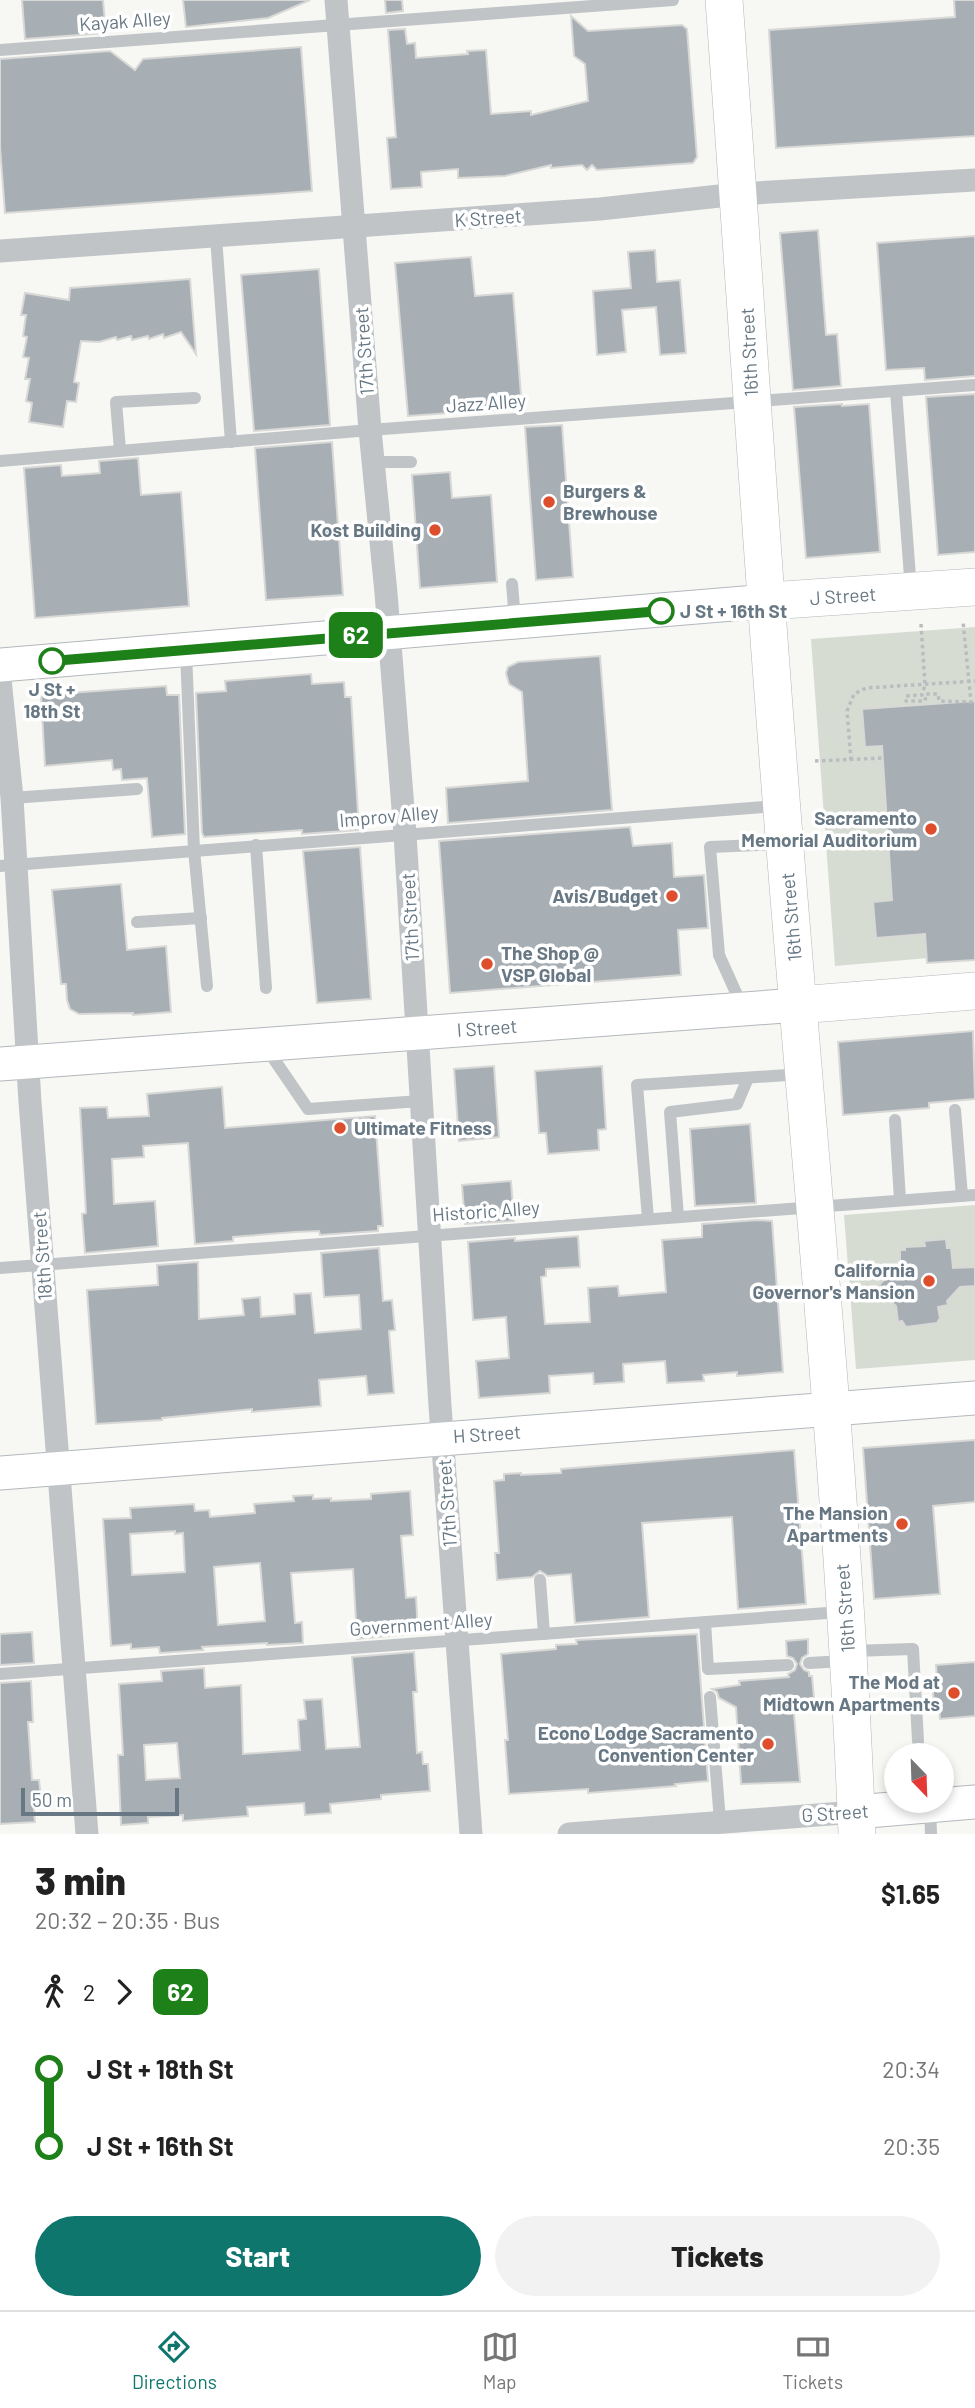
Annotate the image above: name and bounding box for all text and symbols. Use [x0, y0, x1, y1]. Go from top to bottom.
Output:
street label: Kayak Alley [78, 6, 172, 35]
street label: K Street [454, 204, 522, 231]
street label: 17th Street [349, 306, 378, 396]
street label: 16th Street [735, 307, 762, 397]
street label: Jazz Alley [445, 388, 527, 417]
place label: Burgers & Brewhouse [563, 479, 658, 524]
marker: Burgers & Brewhouse [541, 494, 557, 510]
place label: Kost Building [311, 518, 421, 541]
marker: Kost Building [427, 522, 443, 538]
street label: J Street [809, 582, 877, 609]
marker: J St + 16th St [648, 598, 674, 624]
place label: J St + 16th St [680, 599, 787, 622]
line badge: 62 [324, 612, 388, 658]
text: 62 [343, 620, 369, 649]
marker: J St + 18th St [39, 648, 65, 674]
place label: J St + 18th St [24, 677, 80, 722]
street label: Improv Alley [338, 800, 440, 831]
place label: Sacramento Memorial Auditorium [741, 806, 917, 851]
marker: Sacramento Memorial Auditorium [923, 821, 939, 837]
street label: 17th Street [396, 872, 423, 962]
street label: 16th Street [775, 872, 806, 963]
place label: Avis/Budget [552, 884, 658, 907]
marker: Avis/Budget [664, 888, 680, 904]
place label: The Shop @ VSP Global [501, 941, 599, 986]
marker: The Shop @ VSP Global [479, 956, 495, 972]
street label: I Street [456, 1014, 518, 1041]
place label: Ultimate Fitness [354, 1116, 492, 1139]
marker: Ultimate Fitness [332, 1120, 348, 1136]
street label: Historic Alley [431, 1195, 541, 1226]
street label: 18th Street [27, 1211, 56, 1301]
place label: California Governor's Mansion [752, 1258, 915, 1303]
marker: California Governor's Mansion [921, 1273, 937, 1289]
street label: H Street [452, 1420, 522, 1447]
street label: 17th Street [432, 1458, 461, 1548]
place label: The Mansion Apartments [783, 1501, 888, 1546]
marker: The Mansion Apartments [894, 1516, 910, 1532]
street label: 16th Street [830, 1563, 859, 1653]
street label: Government Alley [349, 1607, 493, 1640]
place label: The Mod at Midtown Apartments [763, 1670, 940, 1715]
marker: The Mod at Midtown Apartments [946, 1685, 962, 1701]
place label: Econo Lodge Sacramento Convention Center [538, 1721, 755, 1766]
marker: Econo Lodge Sacramento Convention Center [760, 1736, 776, 1752]
north arrow [884, 1743, 954, 1813]
map controls [884, 1743, 954, 1813]
scale bar [21, 1785, 178, 1817]
text: 50 m [32, 1788, 72, 1811]
street label: G Street [801, 1799, 869, 1826]
text: 3 min [35, 1857, 126, 1903]
text: $1.65 [881, 1878, 940, 1909]
text: 20:32 – 20:35 · Bus [35, 1906, 220, 1934]
icon: walk [35, 1973, 73, 2011]
icon: forward [105, 1973, 143, 2011]
text: 62 [167, 1977, 194, 2006]
text: 2 [83, 1978, 95, 2006]
text: J St + 18th St [87, 2053, 234, 2084]
text: 20:34 [882, 2055, 940, 2083]
text: J St + 16th St [87, 2130, 234, 2161]
text: 20:35 [883, 2132, 940, 2160]
button: Start [35, 2216, 481, 2296]
button: Tickets [495, 2216, 940, 2296]
tab: Directions [132, 2328, 217, 2393]
tab: Map [481, 2328, 519, 2393]
tab: Tickets [783, 2328, 843, 2393]

